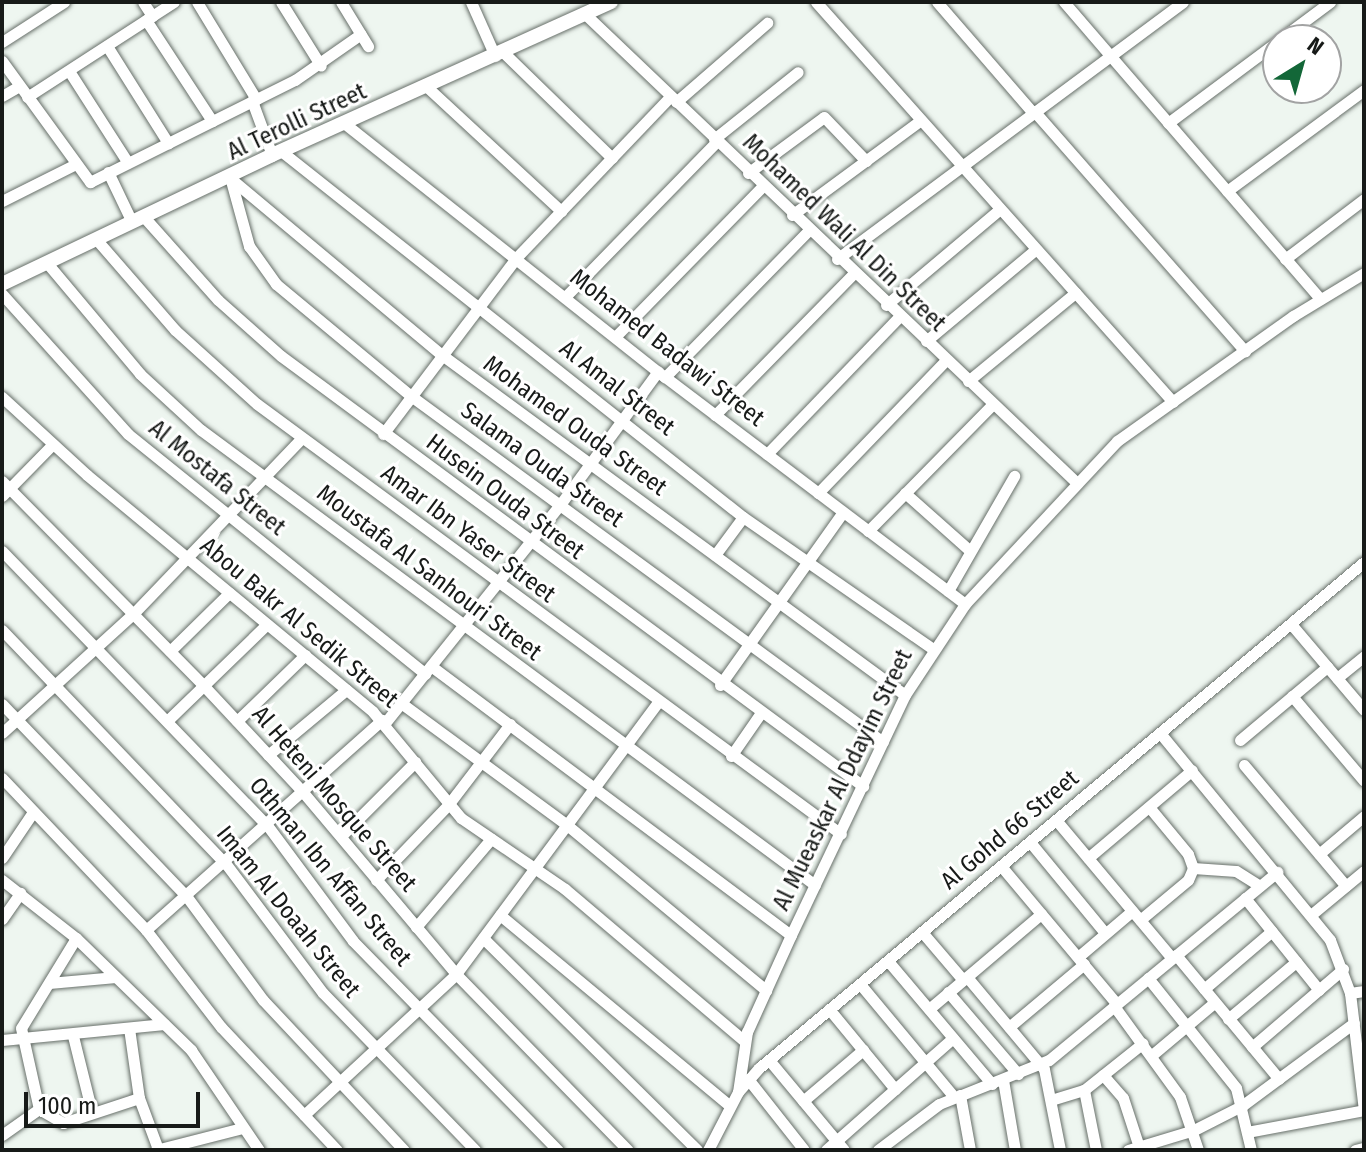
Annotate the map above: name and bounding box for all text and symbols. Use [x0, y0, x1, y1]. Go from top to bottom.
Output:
north arrow [1262, 24, 1342, 104]
text: N [1302, 31, 1329, 61]
street label: Al Terolli Street [223, 77, 371, 167]
street label: Mohamed Wali Al Din Street [736, 128, 952, 338]
street label: Mohamed Badawi Street [564, 263, 770, 433]
street label: Al Amal Street [554, 334, 680, 442]
street label: Mohamed Ouda Street [478, 350, 672, 502]
street label: Salama Ouda Street [455, 396, 629, 534]
street label: Al Mostafa Street [143, 414, 291, 542]
street label: Husein Ouda Street [420, 428, 590, 566]
street label: Amar Ibn Yaser Street [375, 459, 561, 609]
street label: Moustafa Al Sanhouri Street [311, 479, 547, 667]
street label: Abou Bakr Al Sedik Street [194, 532, 404, 714]
street label: Al Mueaskar Al Ddayim Street [767, 645, 919, 915]
street label: Al Heteni Mosque Street [246, 700, 422, 898]
street label: Al Gohd 66 Street [935, 764, 1085, 896]
street label: Othman Ibn Affan Street [243, 772, 417, 972]
street label: Imam Al Doaah Street [210, 820, 366, 1004]
scale bar [28, 1076, 204, 1126]
text: 100 m [38, 1092, 96, 1120]

